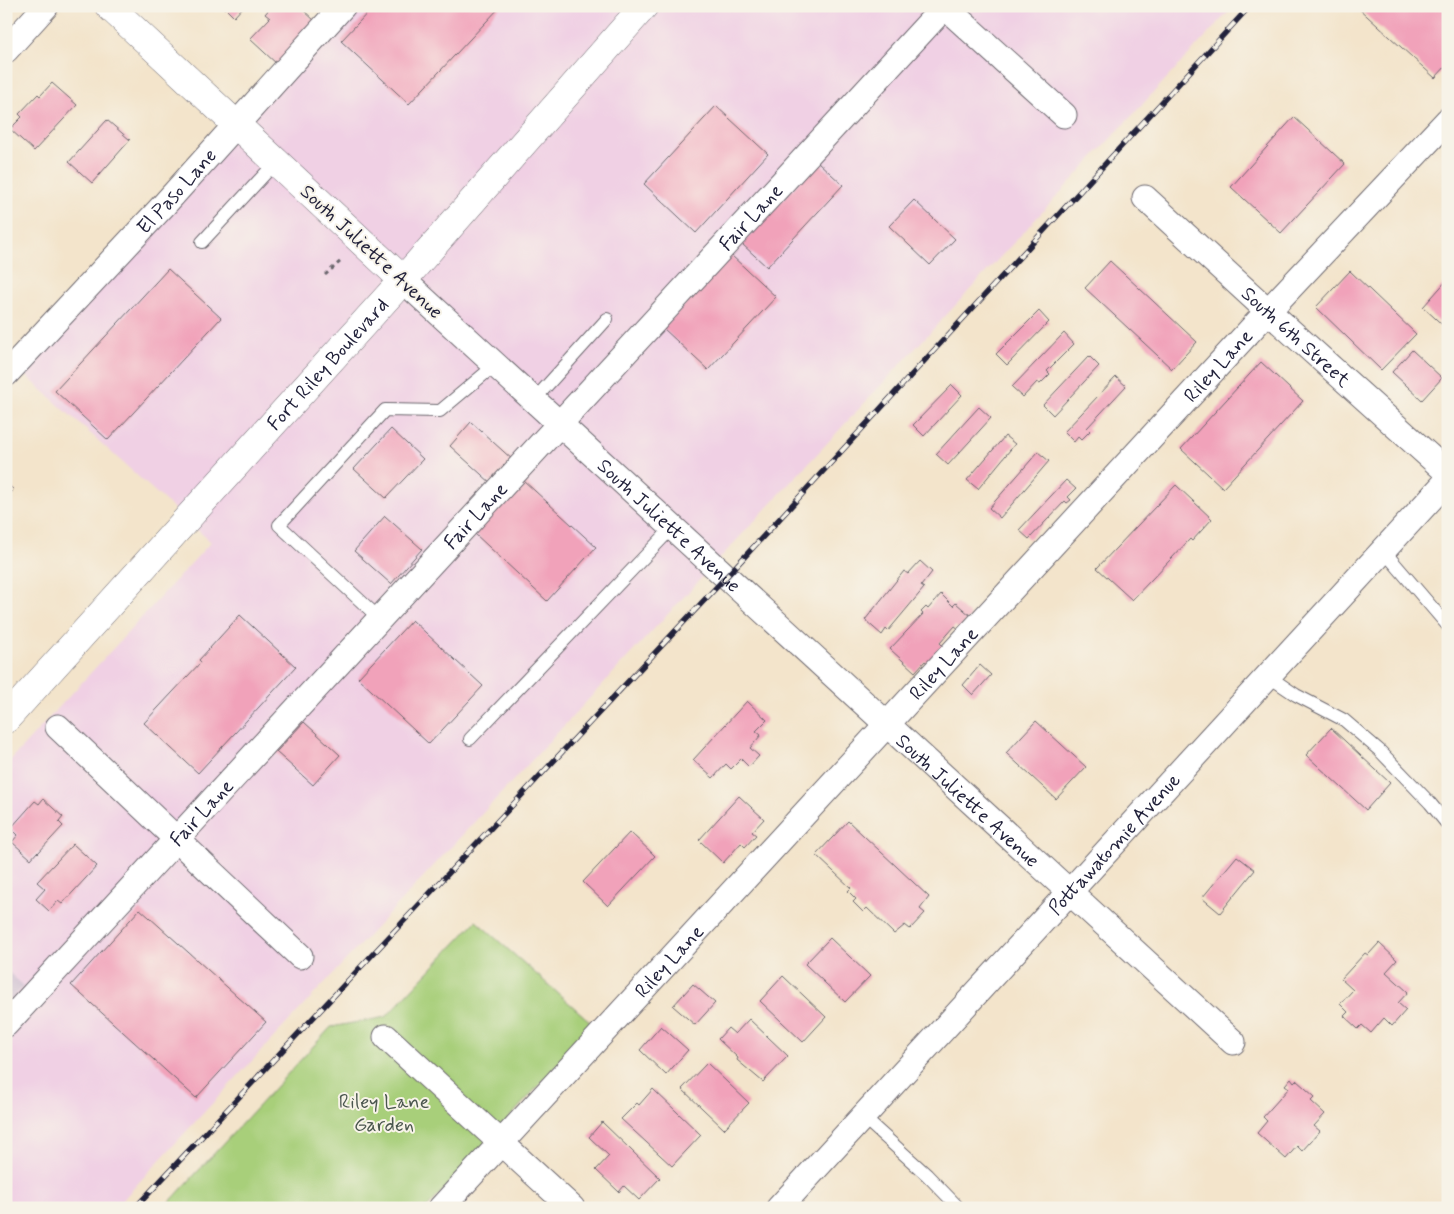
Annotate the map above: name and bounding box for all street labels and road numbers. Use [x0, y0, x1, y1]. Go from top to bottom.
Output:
street label: El Paso Lane [131, 143, 223, 241]
street label: Fair Lane [714, 178, 790, 257]
street label: South Juliette Avenue [294, 179, 448, 325]
street label: South 6th Street [1235, 281, 1356, 394]
street label: Fort Riley Boulevard [261, 293, 395, 437]
street label: Riley Lane [1178, 324, 1260, 409]
street label: South Juliette Avenue [591, 453, 746, 599]
street label: Fair Lane [438, 477, 514, 556]
street label: Riley Lane [904, 622, 985, 707]
street label: South Juliette Avenue [889, 728, 1045, 874]
street label: Pottawatomie Avenue [1043, 768, 1187, 921]
street label: Fair Lane [164, 774, 240, 853]
street label: Riley Lane [629, 919, 711, 1004]

